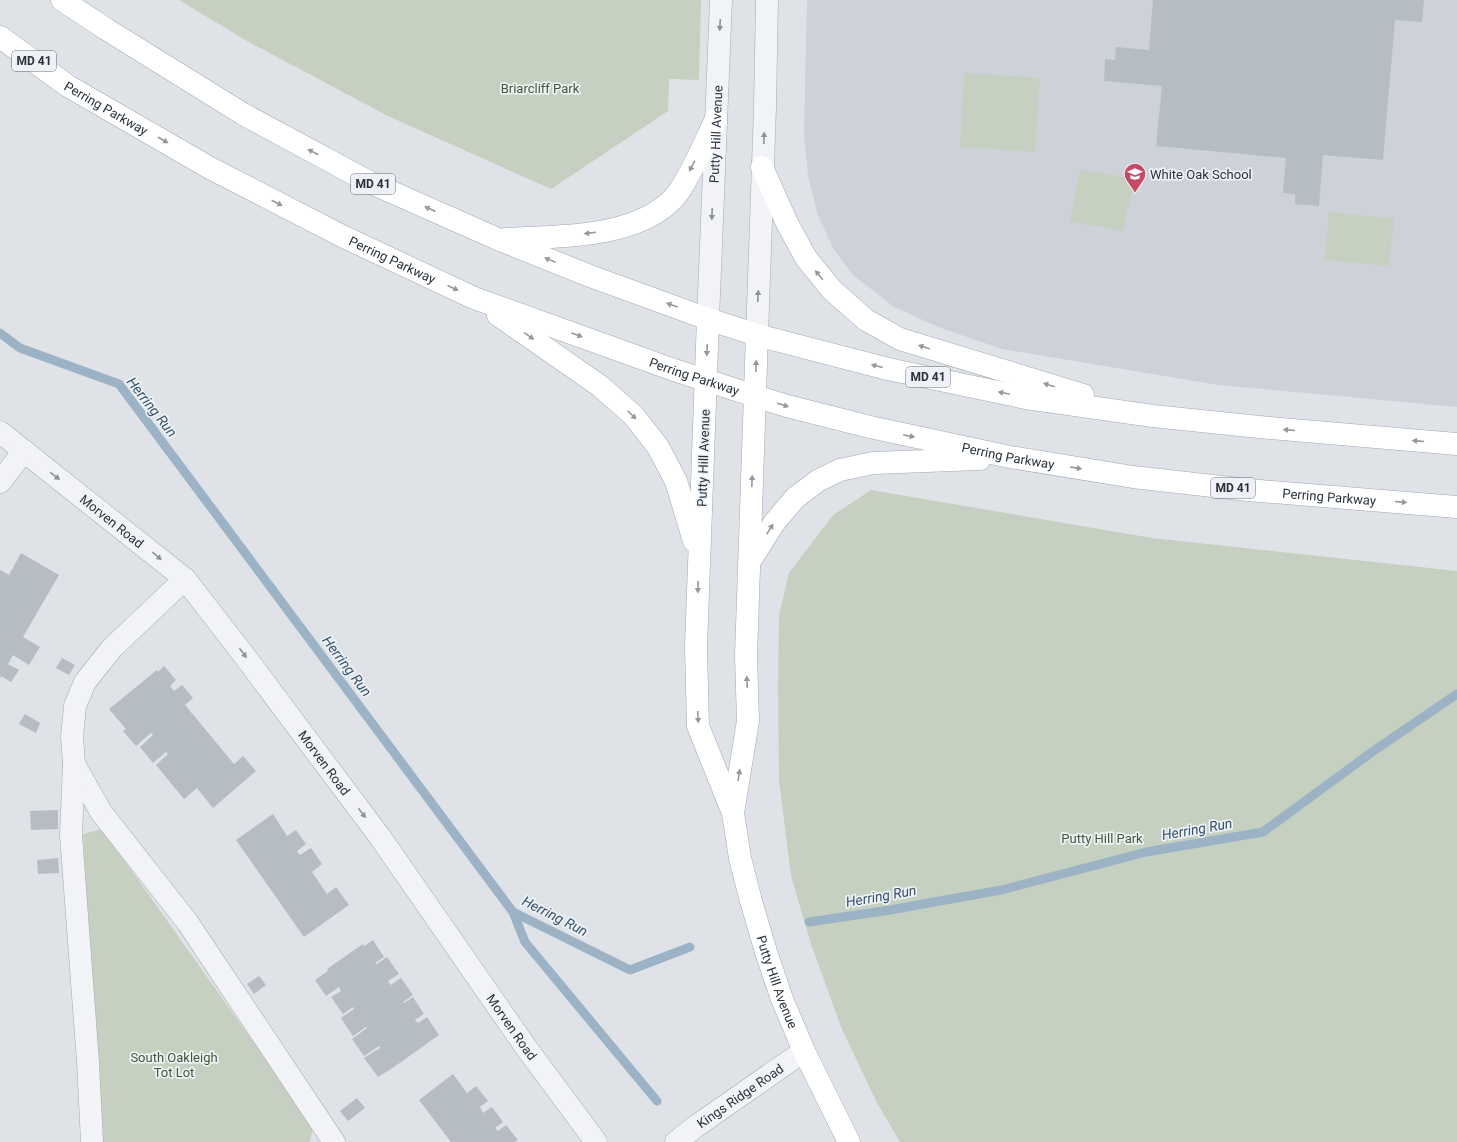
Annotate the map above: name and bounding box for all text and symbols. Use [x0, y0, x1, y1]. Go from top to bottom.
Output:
one-way arrow [717, 19, 723, 32]
road number: MD 41 [12, 51, 56, 71]
street label: Perring Parkway [62, 79, 150, 138]
park label: Briarcliff Park [501, 81, 580, 96]
street label: Putty Hill Avenue [707, 85, 726, 183]
one-way arrow [760, 132, 767, 144]
one-way arrow [157, 137, 169, 144]
one-way arrow [308, 149, 319, 156]
one-way arrow [689, 160, 696, 172]
school or university icon: White Oak School [1122, 161, 1148, 194]
place label: White Oak School [1150, 167, 1252, 182]
road number: MD 41 [351, 174, 395, 194]
one-way arrow [271, 199, 283, 206]
one-way arrow [425, 206, 436, 212]
one-way arrow [709, 208, 715, 221]
one-way arrow [584, 230, 596, 237]
street label: Perring Parkway [347, 233, 438, 287]
one-way arrow [543, 256, 555, 262]
one-way arrow [815, 269, 824, 280]
one-way arrow [448, 285, 459, 291]
one-way arrow [755, 289, 761, 302]
one-way arrow [665, 302, 677, 308]
one-way arrow [524, 332, 535, 340]
one-way arrow [571, 332, 583, 338]
one-way arrow [704, 344, 710, 357]
one-way arrow [918, 344, 930, 350]
street label: Perring Parkway [647, 355, 741, 398]
one-way arrow [753, 359, 759, 372]
one-way arrow [871, 363, 883, 369]
road number: MD 41 [906, 367, 950, 387]
water label: Herring Run [124, 374, 180, 440]
one-way arrow [1043, 382, 1055, 388]
one-way arrow [998, 390, 1010, 396]
one-way arrow [777, 402, 789, 408]
street label: Putty Hill Avenue [694, 409, 713, 507]
one-way arrow [627, 410, 637, 420]
one-way arrow [1283, 426, 1295, 433]
one-way arrow [903, 433, 915, 439]
one-way arrow [1412, 437, 1424, 444]
street label: Perring Parkway [960, 440, 1055, 472]
one-way arrow [1070, 465, 1083, 471]
one-way arrow [49, 471, 60, 480]
one-way arrow [749, 474, 755, 487]
road number: MD 41 [1211, 478, 1255, 498]
street label: Perring Parkway [1282, 486, 1377, 508]
street label: Morven Road [77, 492, 146, 551]
one-way arrow [1395, 499, 1407, 506]
one-way arrow [766, 524, 774, 534]
one-way arrow [152, 551, 163, 560]
one-way arrow [695, 581, 701, 594]
water label: Herring Run [319, 633, 375, 699]
one-way arrow [238, 648, 246, 658]
one-way arrow [744, 675, 750, 688]
one-way arrow [694, 711, 701, 723]
street label: Morven Road [295, 728, 353, 798]
one-way arrow [736, 769, 742, 781]
one-way arrow [358, 808, 366, 819]
water label: Herring Run [1160, 815, 1234, 843]
park label: Putty Hill Park [1061, 831, 1143, 846]
water label: Herring Run [844, 882, 918, 910]
water label: Herring Run [520, 893, 590, 939]
street label: Putty Hill Avenue [754, 934, 801, 1031]
street label: Morven Road [483, 992, 540, 1063]
park label: South Oakleigh Tot Lot [130, 1050, 218, 1080]
street label: Kings Ridge Road [694, 1061, 786, 1131]

